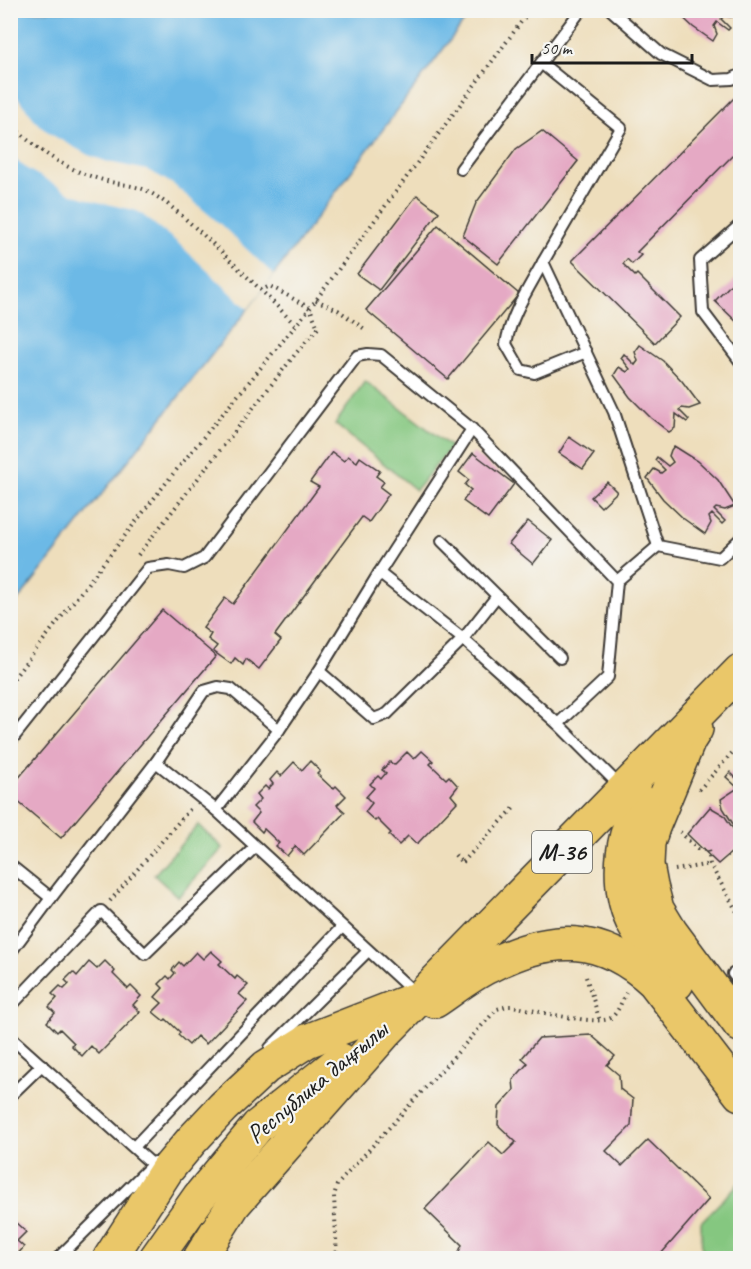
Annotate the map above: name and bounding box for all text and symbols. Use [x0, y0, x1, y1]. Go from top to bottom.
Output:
scale bar [532, 27, 692, 65]
text: 50 m [541, 37, 574, 59]
road number: M-36 [532, 831, 592, 873]
street label: Республика даңғылы [240, 1012, 396, 1151]

